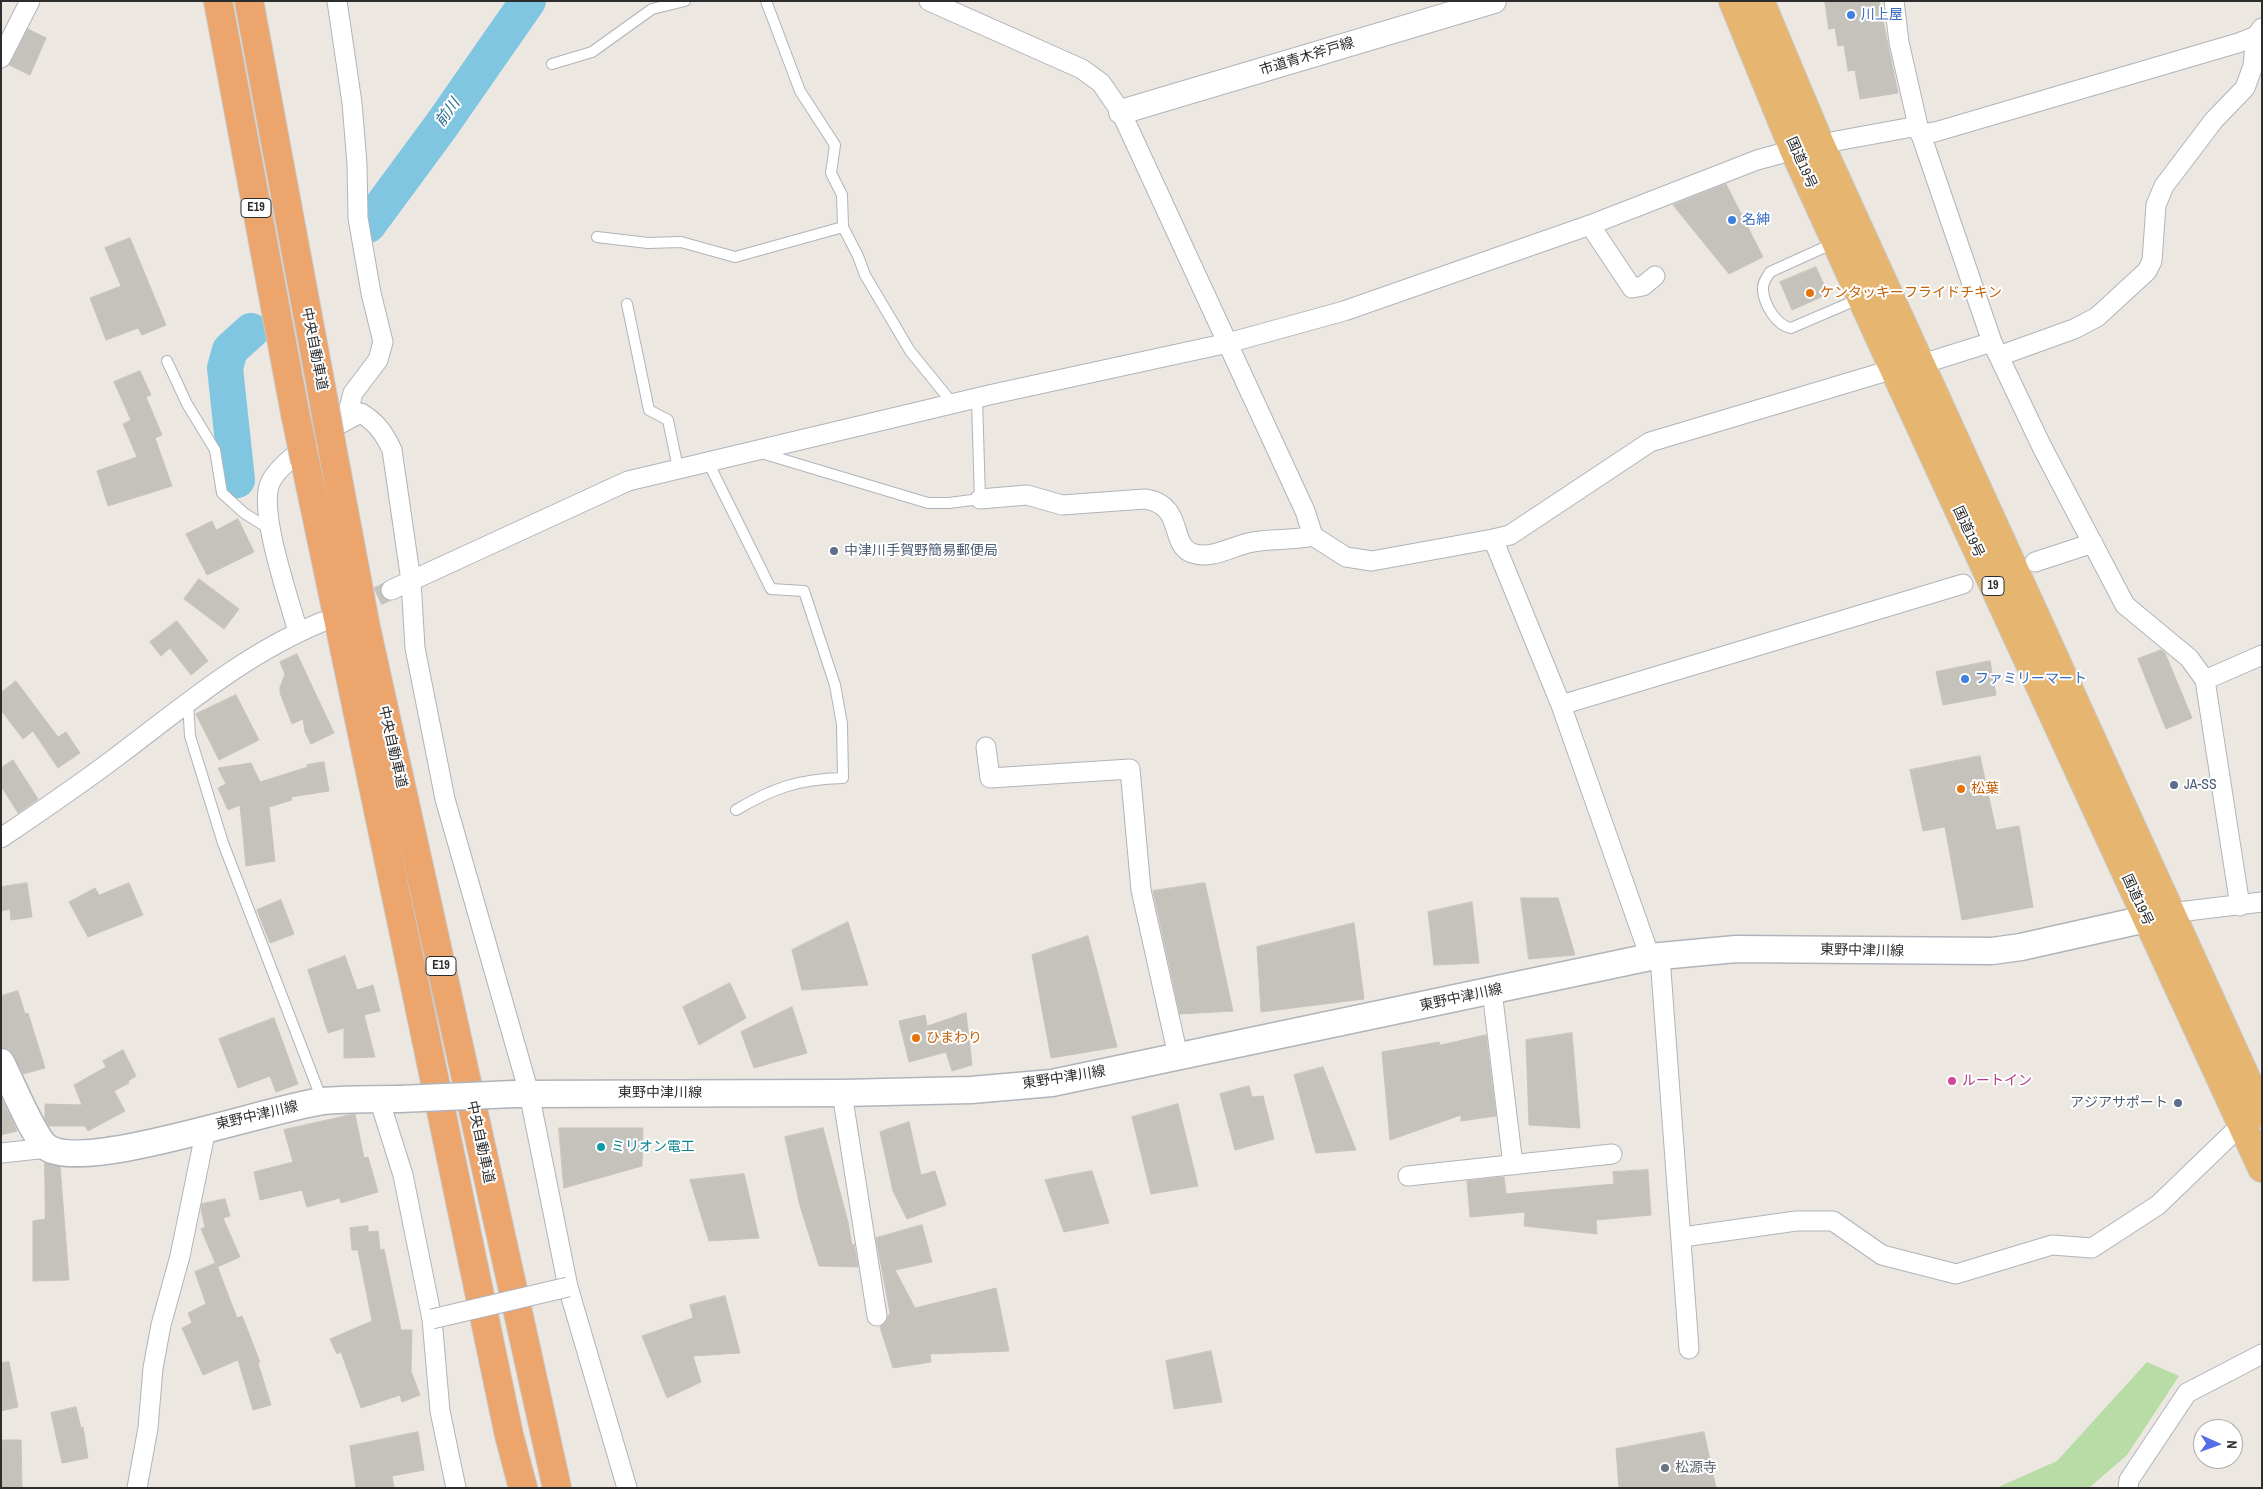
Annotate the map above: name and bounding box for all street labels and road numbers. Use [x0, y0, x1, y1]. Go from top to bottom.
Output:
street label: 市道青木斧戸線 [1258, 35, 1356, 79]
street label: 国道19号 [1782, 135, 1820, 191]
road number: E19 [241, 198, 271, 218]
street label: 中央自動車道 [298, 306, 330, 392]
street label: 国道19号 [1949, 504, 1987, 560]
road number: 19 [1982, 576, 2004, 596]
street label: 中央自動車道 [374, 704, 410, 790]
street label: 国道19号 [2118, 872, 2156, 928]
street label: 東野中津川線 [1820, 942, 1904, 960]
road number: E19 [426, 956, 456, 976]
street label: 東野中津川線 [1418, 981, 1504, 1015]
street label: 東野中津川線 [1021, 1063, 1107, 1093]
street label: 東野中津川線 [618, 1085, 702, 1101]
street label: 東野中津川線 [214, 1098, 300, 1134]
street label: 中央自動車道 [463, 1099, 497, 1185]

